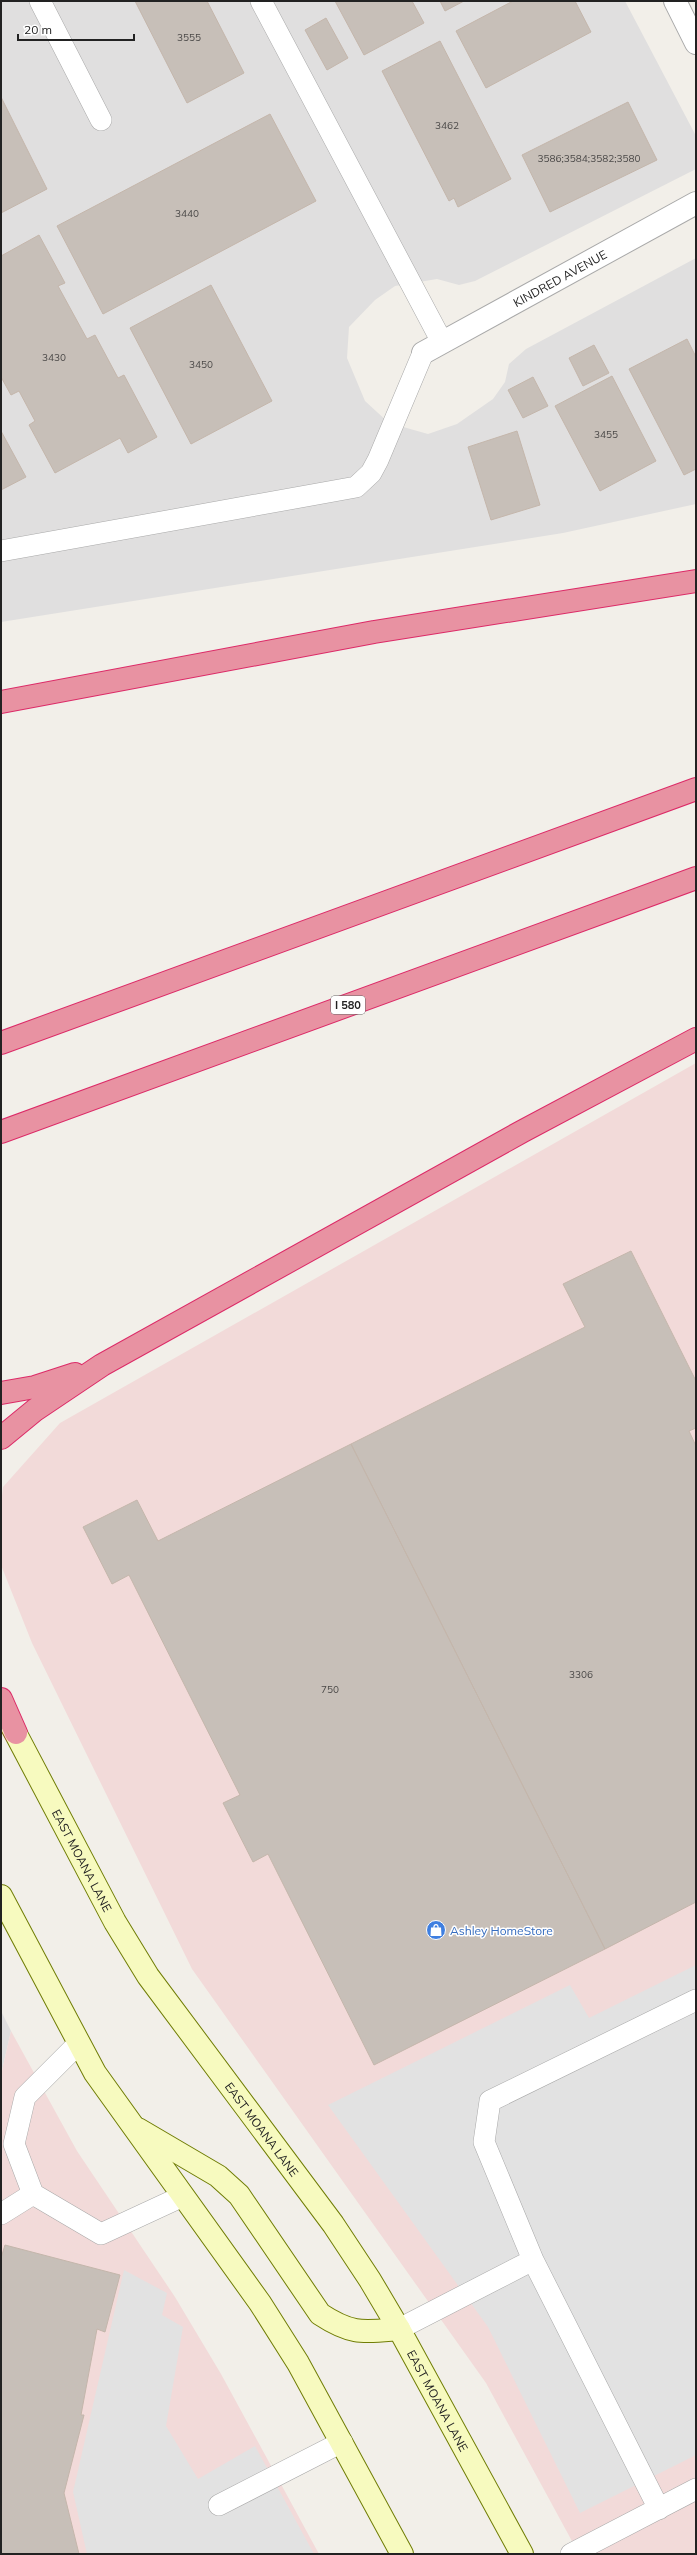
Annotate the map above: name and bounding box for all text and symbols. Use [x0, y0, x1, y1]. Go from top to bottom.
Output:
scale bar [18, 16, 134, 42]
text: 20 m [24, 22, 52, 37]
house number: 3555 [177, 31, 201, 44]
house number: 3462 [435, 119, 459, 132]
house number: 3586;3584;3582;3580 [538, 152, 640, 165]
house number: 3440 [175, 207, 199, 220]
street label: KINDRED AVENUE [510, 246, 609, 310]
house number: 3430 [42, 351, 66, 364]
house number: 3450 [189, 358, 213, 371]
house number: 3455 [594, 428, 618, 441]
road number: I 580 [331, 996, 365, 1014]
house number: 3306 [569, 1668, 593, 1681]
house number: 750 [321, 1683, 339, 1696]
street label: EAST MOANA LANE [49, 1807, 116, 1914]
shop icon: Ashley HomeStore [425, 1919, 447, 1941]
place label: Ashley HomeStore [450, 1923, 553, 1938]
street label: EAST MOANA LANE [222, 2079, 302, 2179]
street label: EAST MOANA LANE [404, 2347, 472, 2454]

